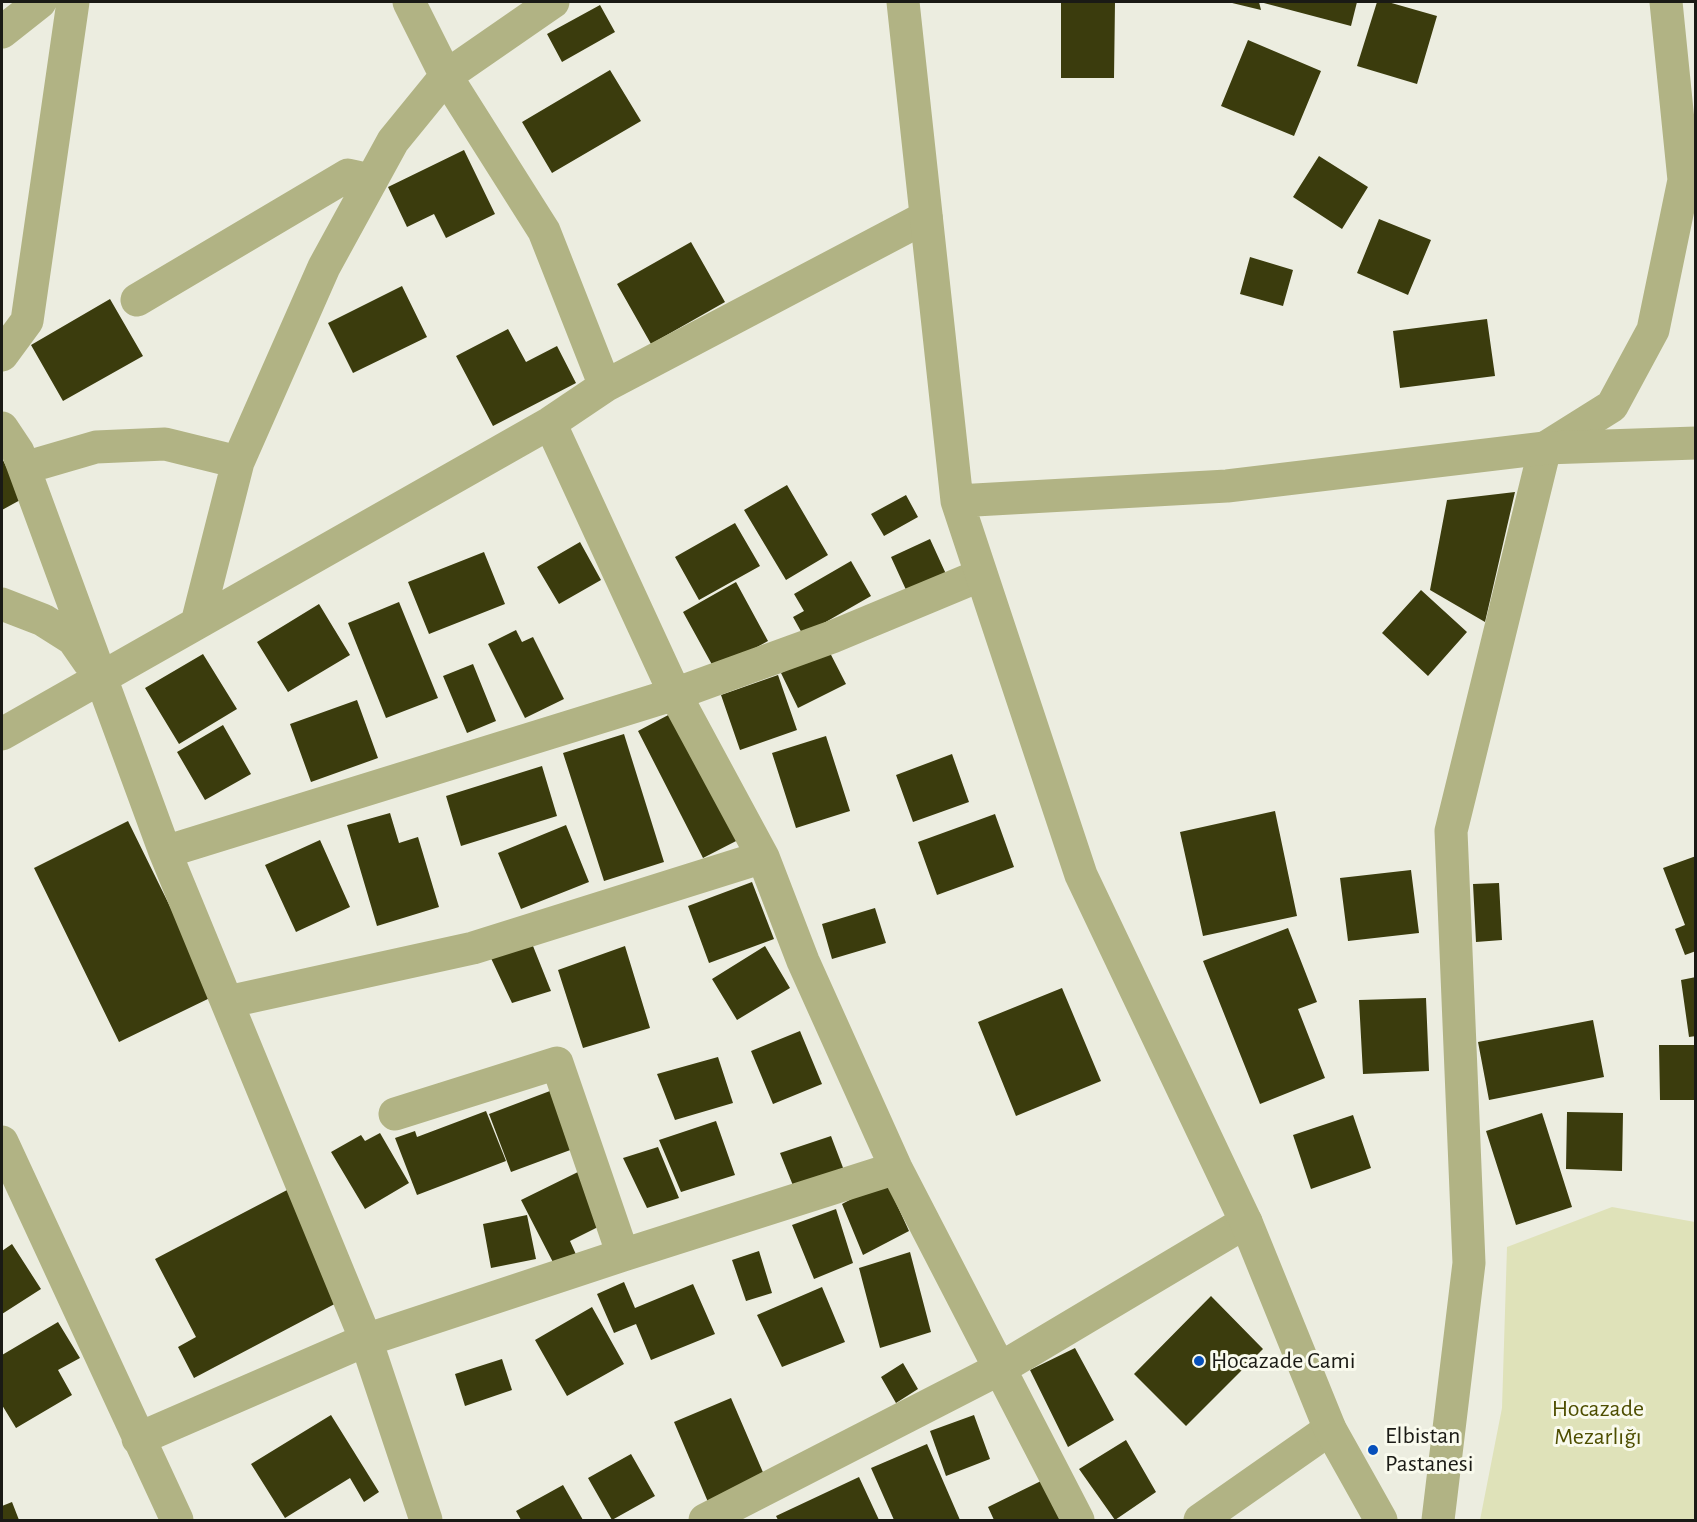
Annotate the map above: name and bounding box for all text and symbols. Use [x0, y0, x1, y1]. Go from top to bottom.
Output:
place label: Hocazade Cami [1211, 1347, 1356, 1375]
marker: Hocazade Cami [1192, 1354, 1206, 1368]
park label: Hocazade Mezarlığı [1552, 1395, 1644, 1451]
place label: Elbistan Pastanesi [1385, 1422, 1473, 1478]
marker: Elbistan Pastanesi [1366, 1443, 1380, 1457]

